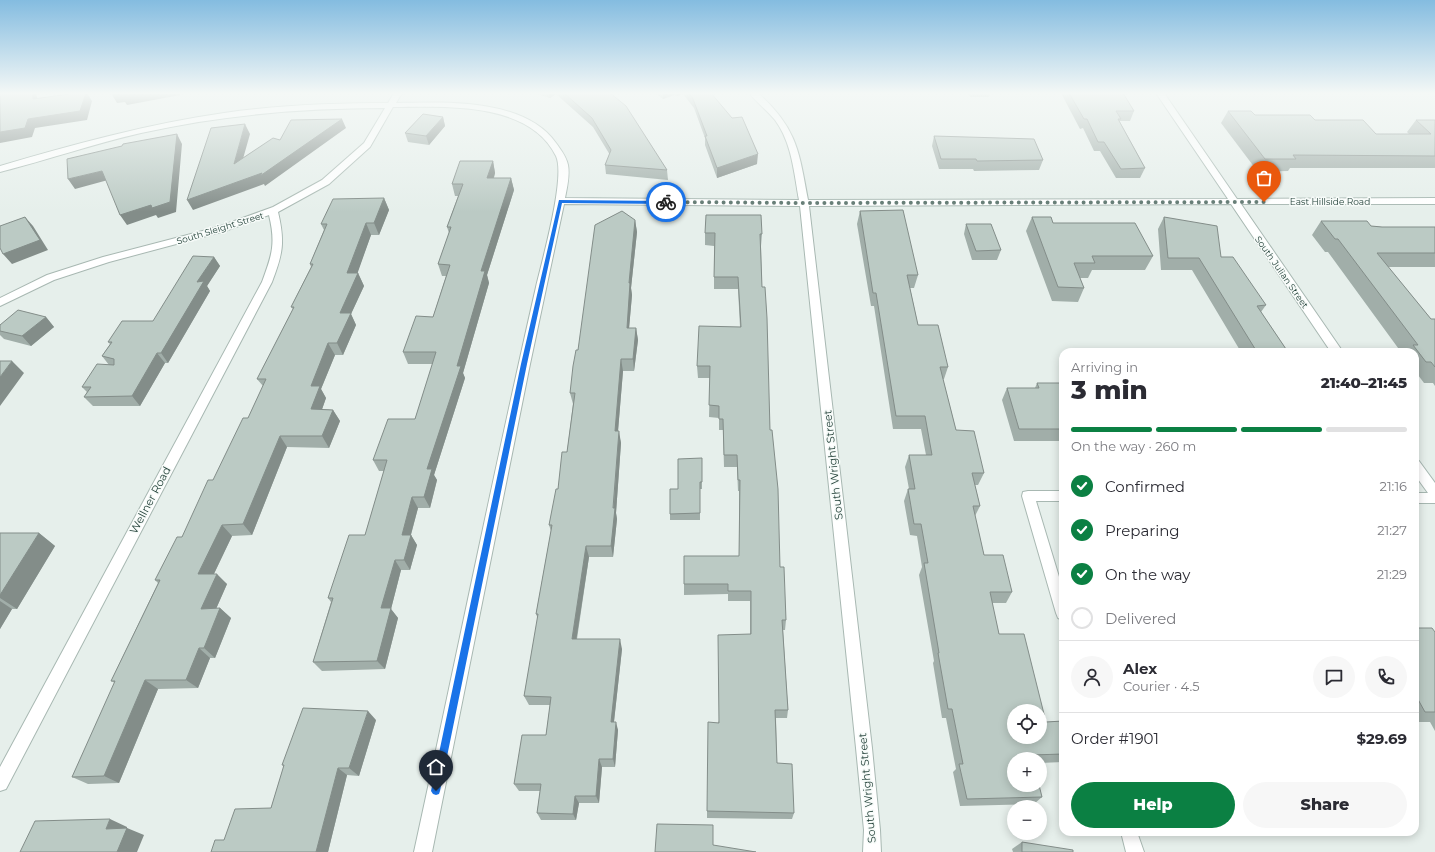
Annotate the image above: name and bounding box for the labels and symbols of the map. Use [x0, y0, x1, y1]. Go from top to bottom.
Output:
pin [1247, 161, 1281, 202]
courier [646, 182, 686, 222]
street label: East Hillside Road [1290, 196, 1370, 207]
street label: South Sleight Street [175, 209, 265, 247]
street label: South Julian Street [1253, 234, 1311, 311]
street label: South Wright Street [820, 409, 846, 521]
street label: Wellner Road [126, 464, 174, 536]
street label: South Wright Street [855, 732, 879, 844]
pin [419, 750, 453, 791]

